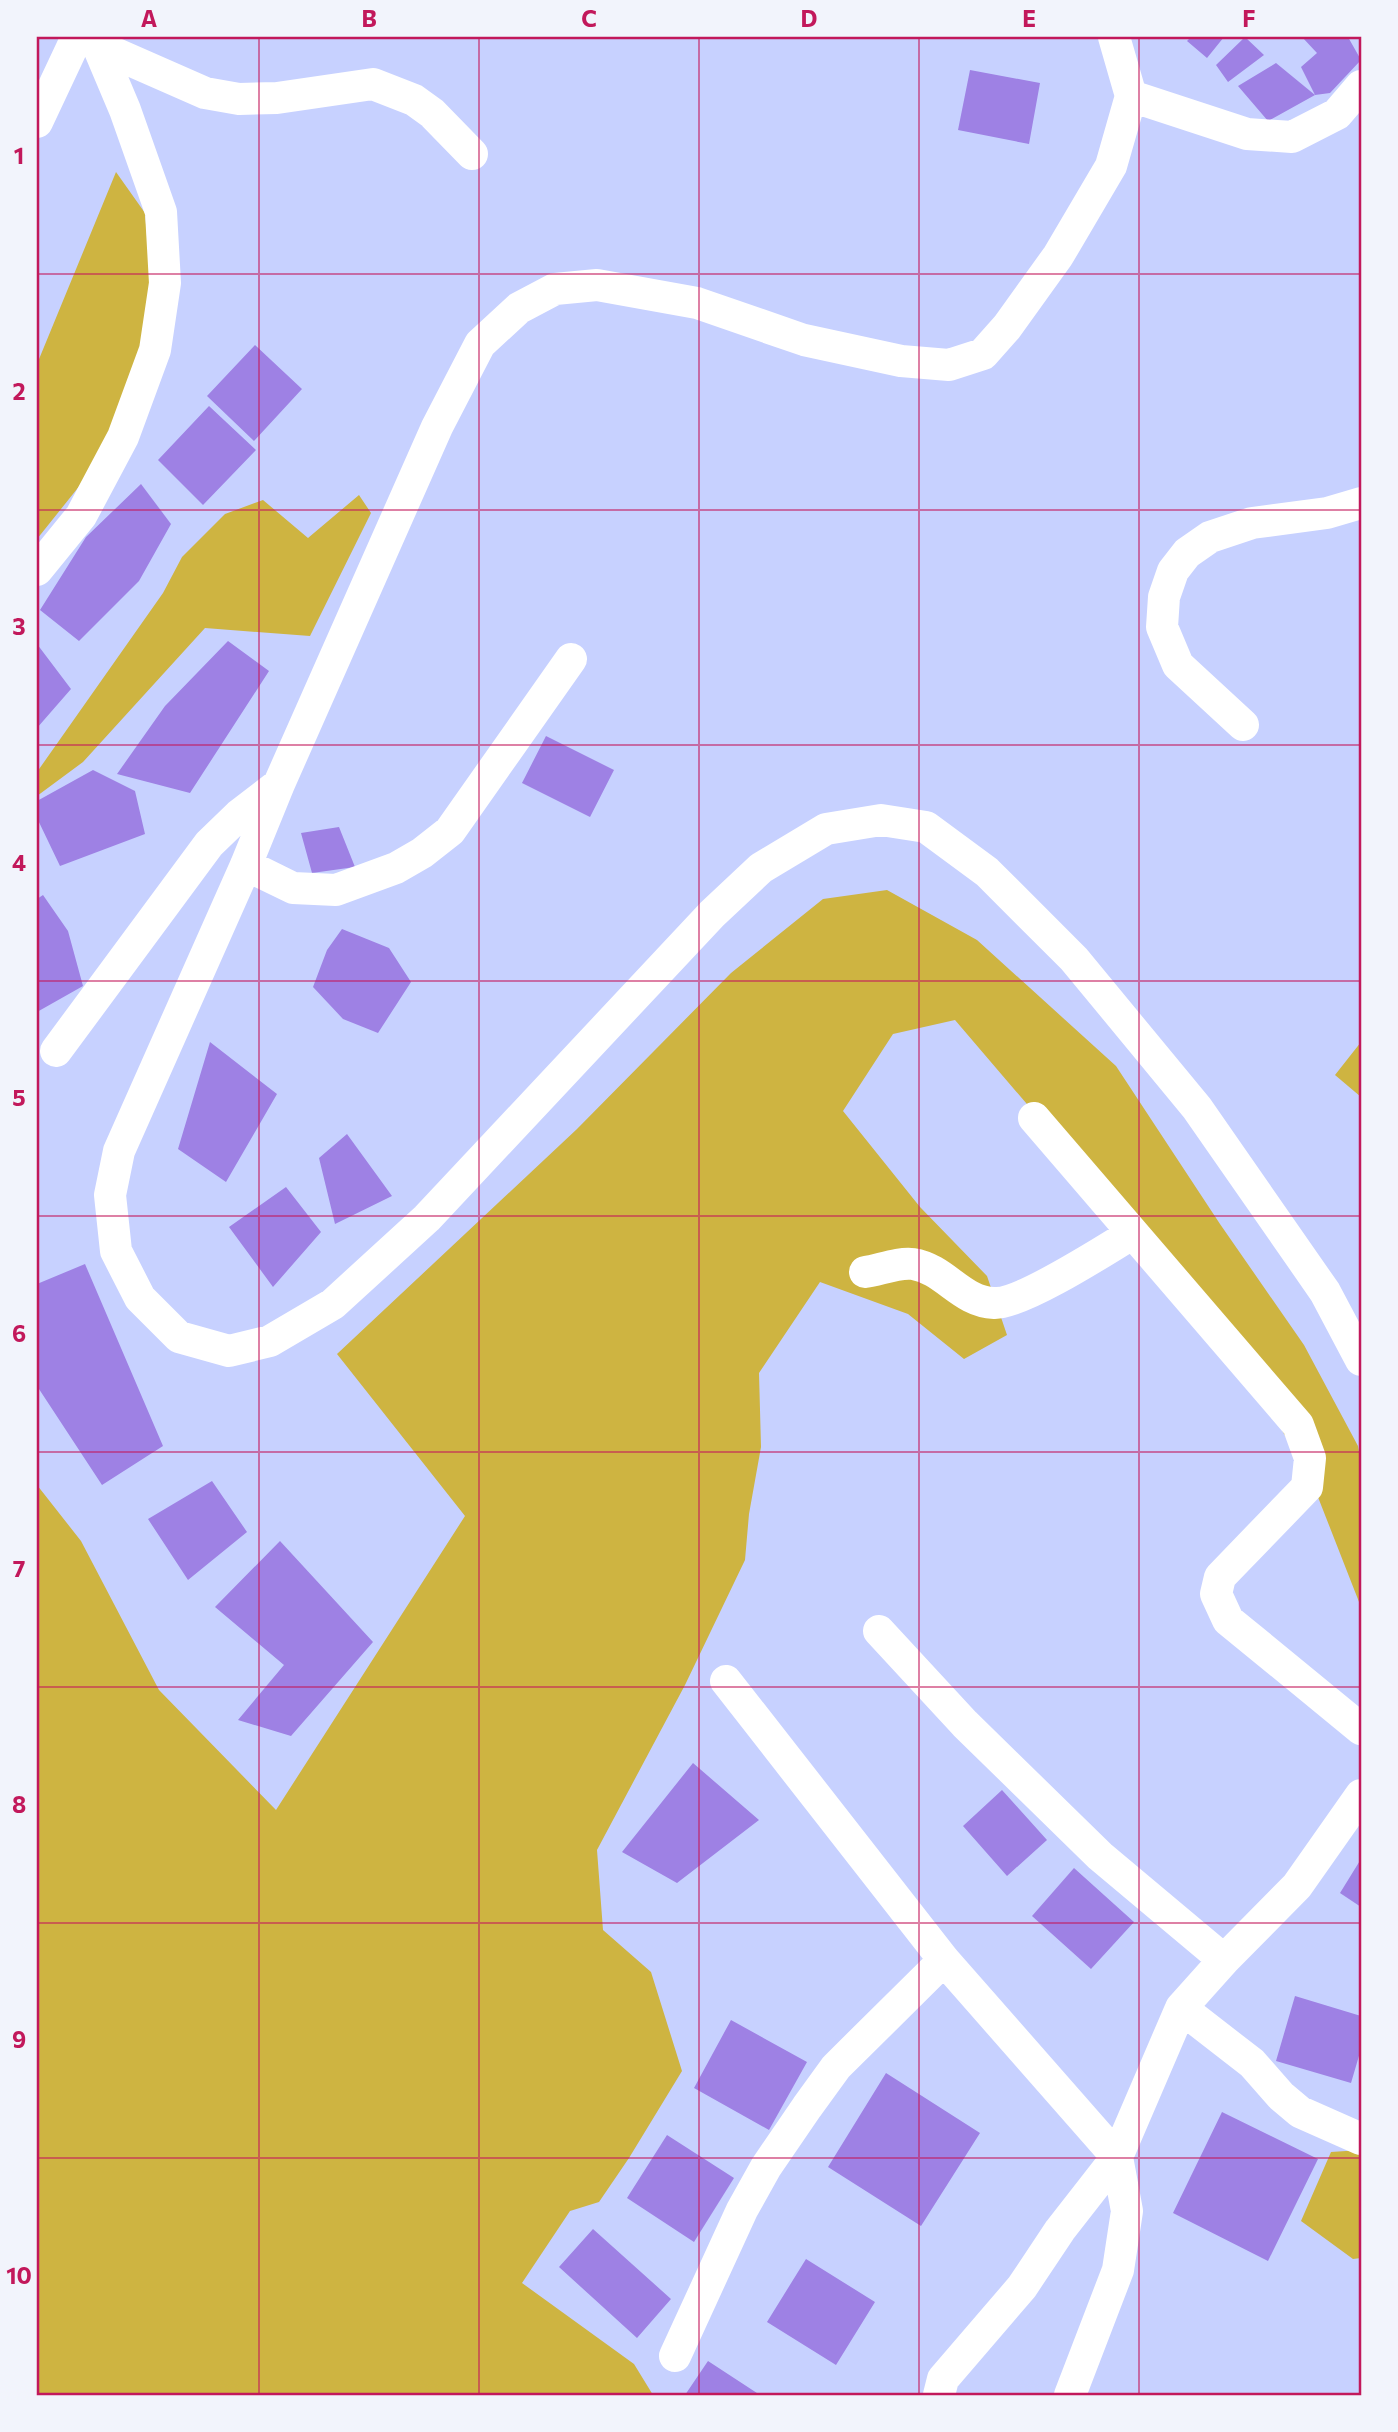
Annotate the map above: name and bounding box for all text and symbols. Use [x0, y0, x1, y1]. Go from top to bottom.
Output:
text: A [141, 4, 158, 32]
text: B [361, 4, 377, 32]
text: C [581, 4, 597, 32]
text: D [801, 4, 818, 32]
text: E [1022, 4, 1036, 32]
text: F [1242, 4, 1256, 32]
text: 1 [14, 141, 24, 169]
text: 2 [12, 377, 26, 405]
text: 3 [12, 612, 26, 640]
text: 4 [12, 848, 26, 876]
text: 5 [12, 1083, 26, 1111]
text: 6 [12, 1319, 26, 1347]
text: 7 [13, 1554, 25, 1582]
text: 8 [12, 1790, 26, 1818]
text: 9 [12, 2025, 26, 2053]
text: 10 [6, 2261, 32, 2289]

